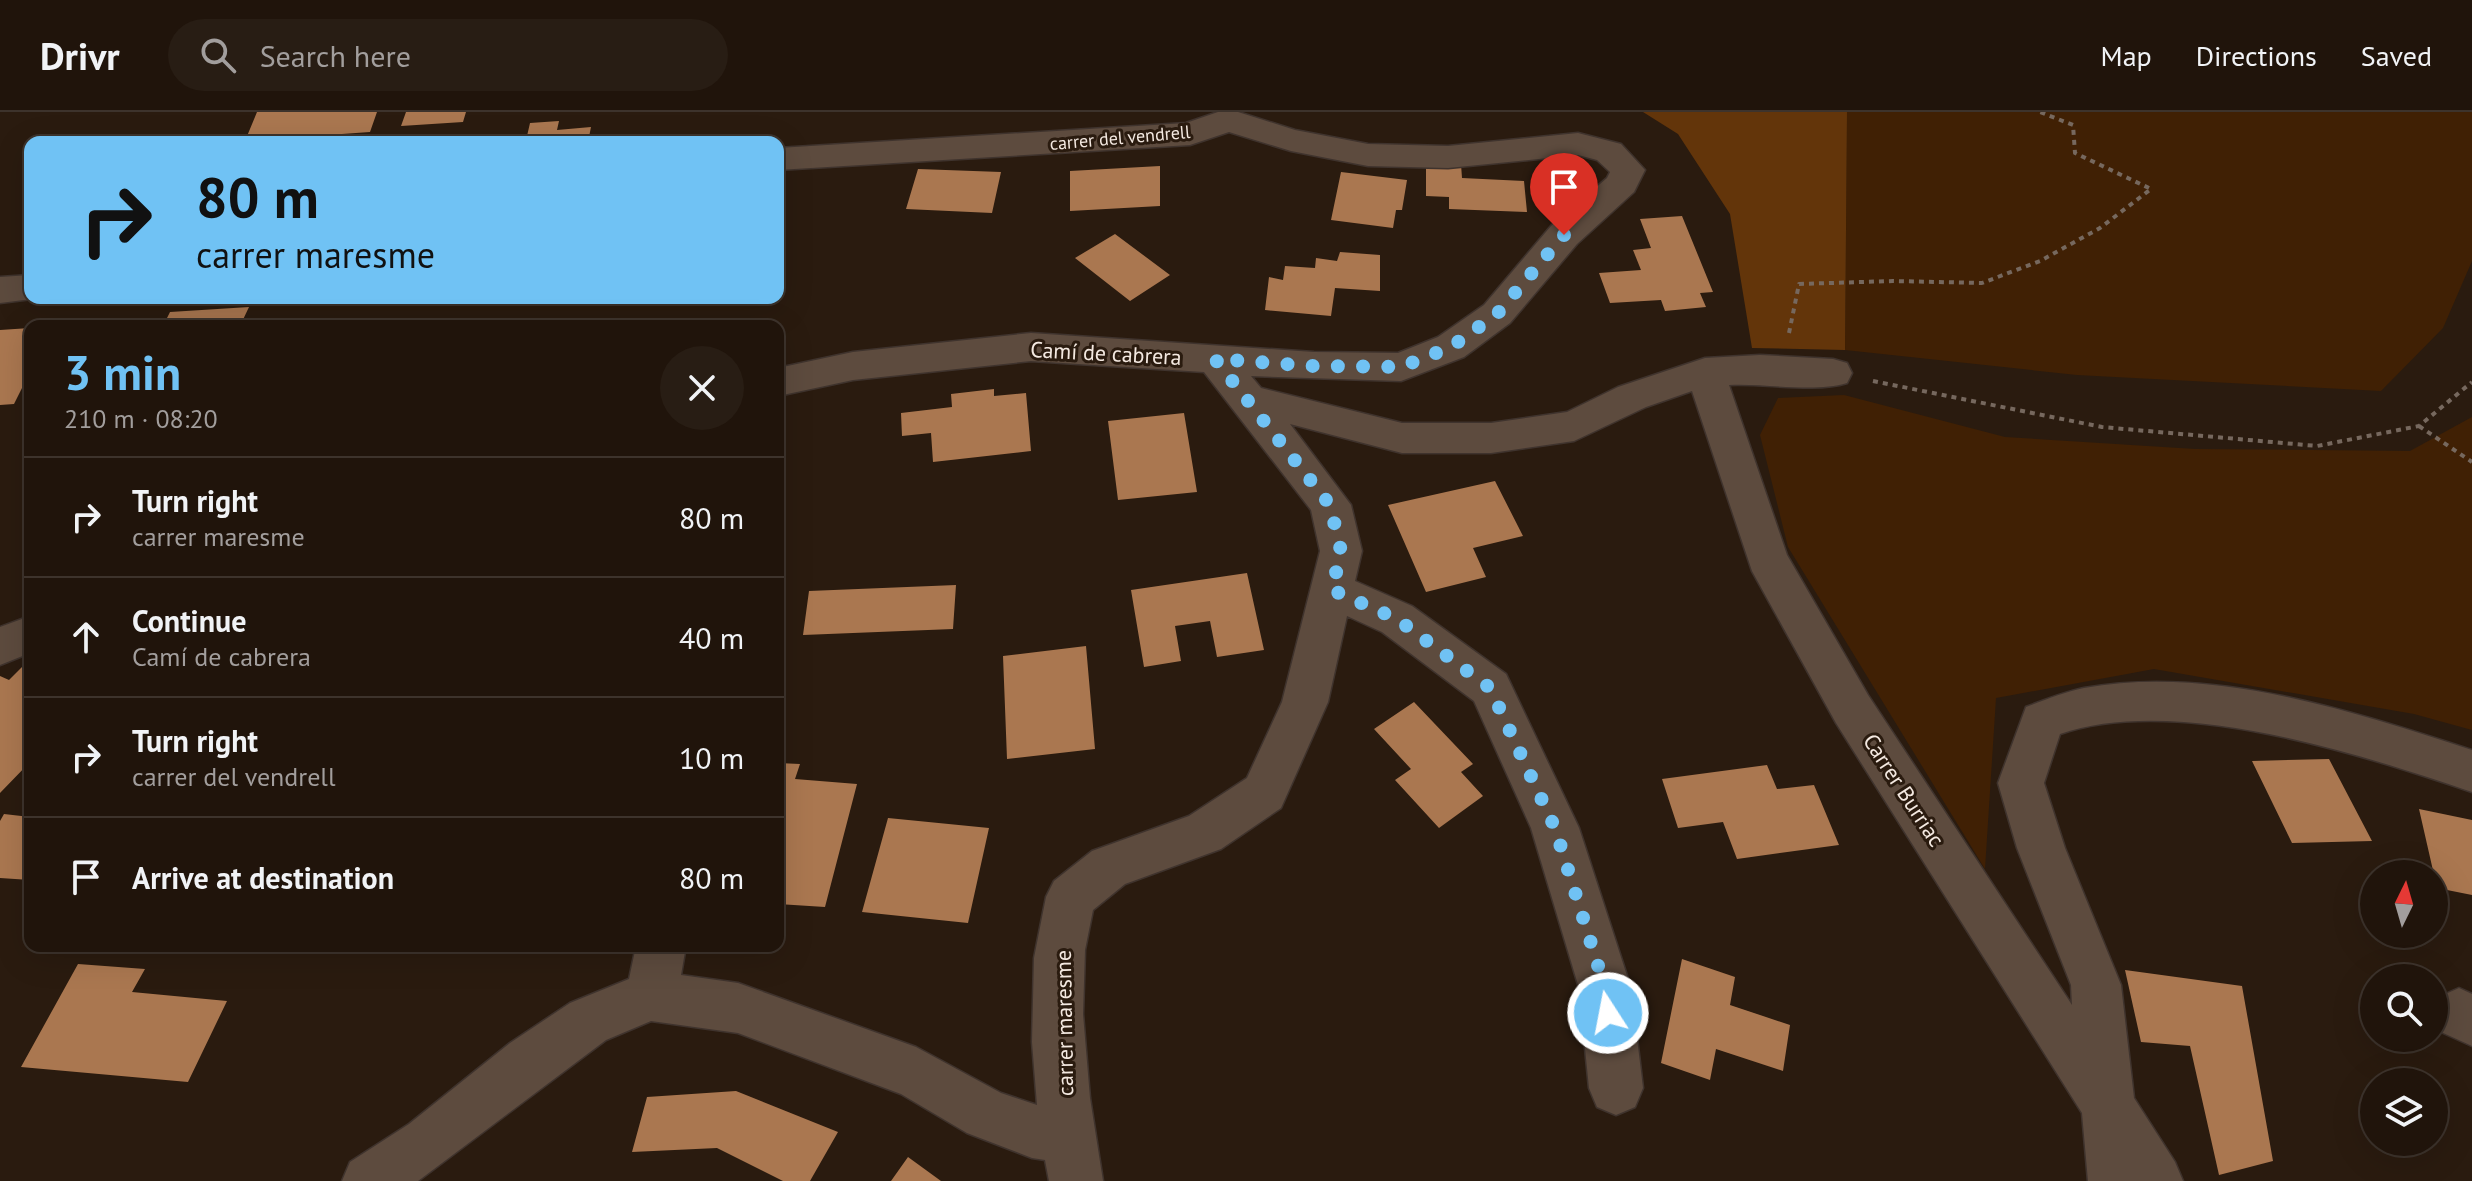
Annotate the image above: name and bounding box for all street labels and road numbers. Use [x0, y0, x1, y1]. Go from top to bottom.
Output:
street label: carrer del vendrell [1049, 120, 1192, 155]
street label: Camí de cabrera [1030, 335, 1182, 371]
street label: Carrer Burriac [1857, 728, 1951, 852]
street label: carrer maresme [1049, 950, 1079, 1096]

